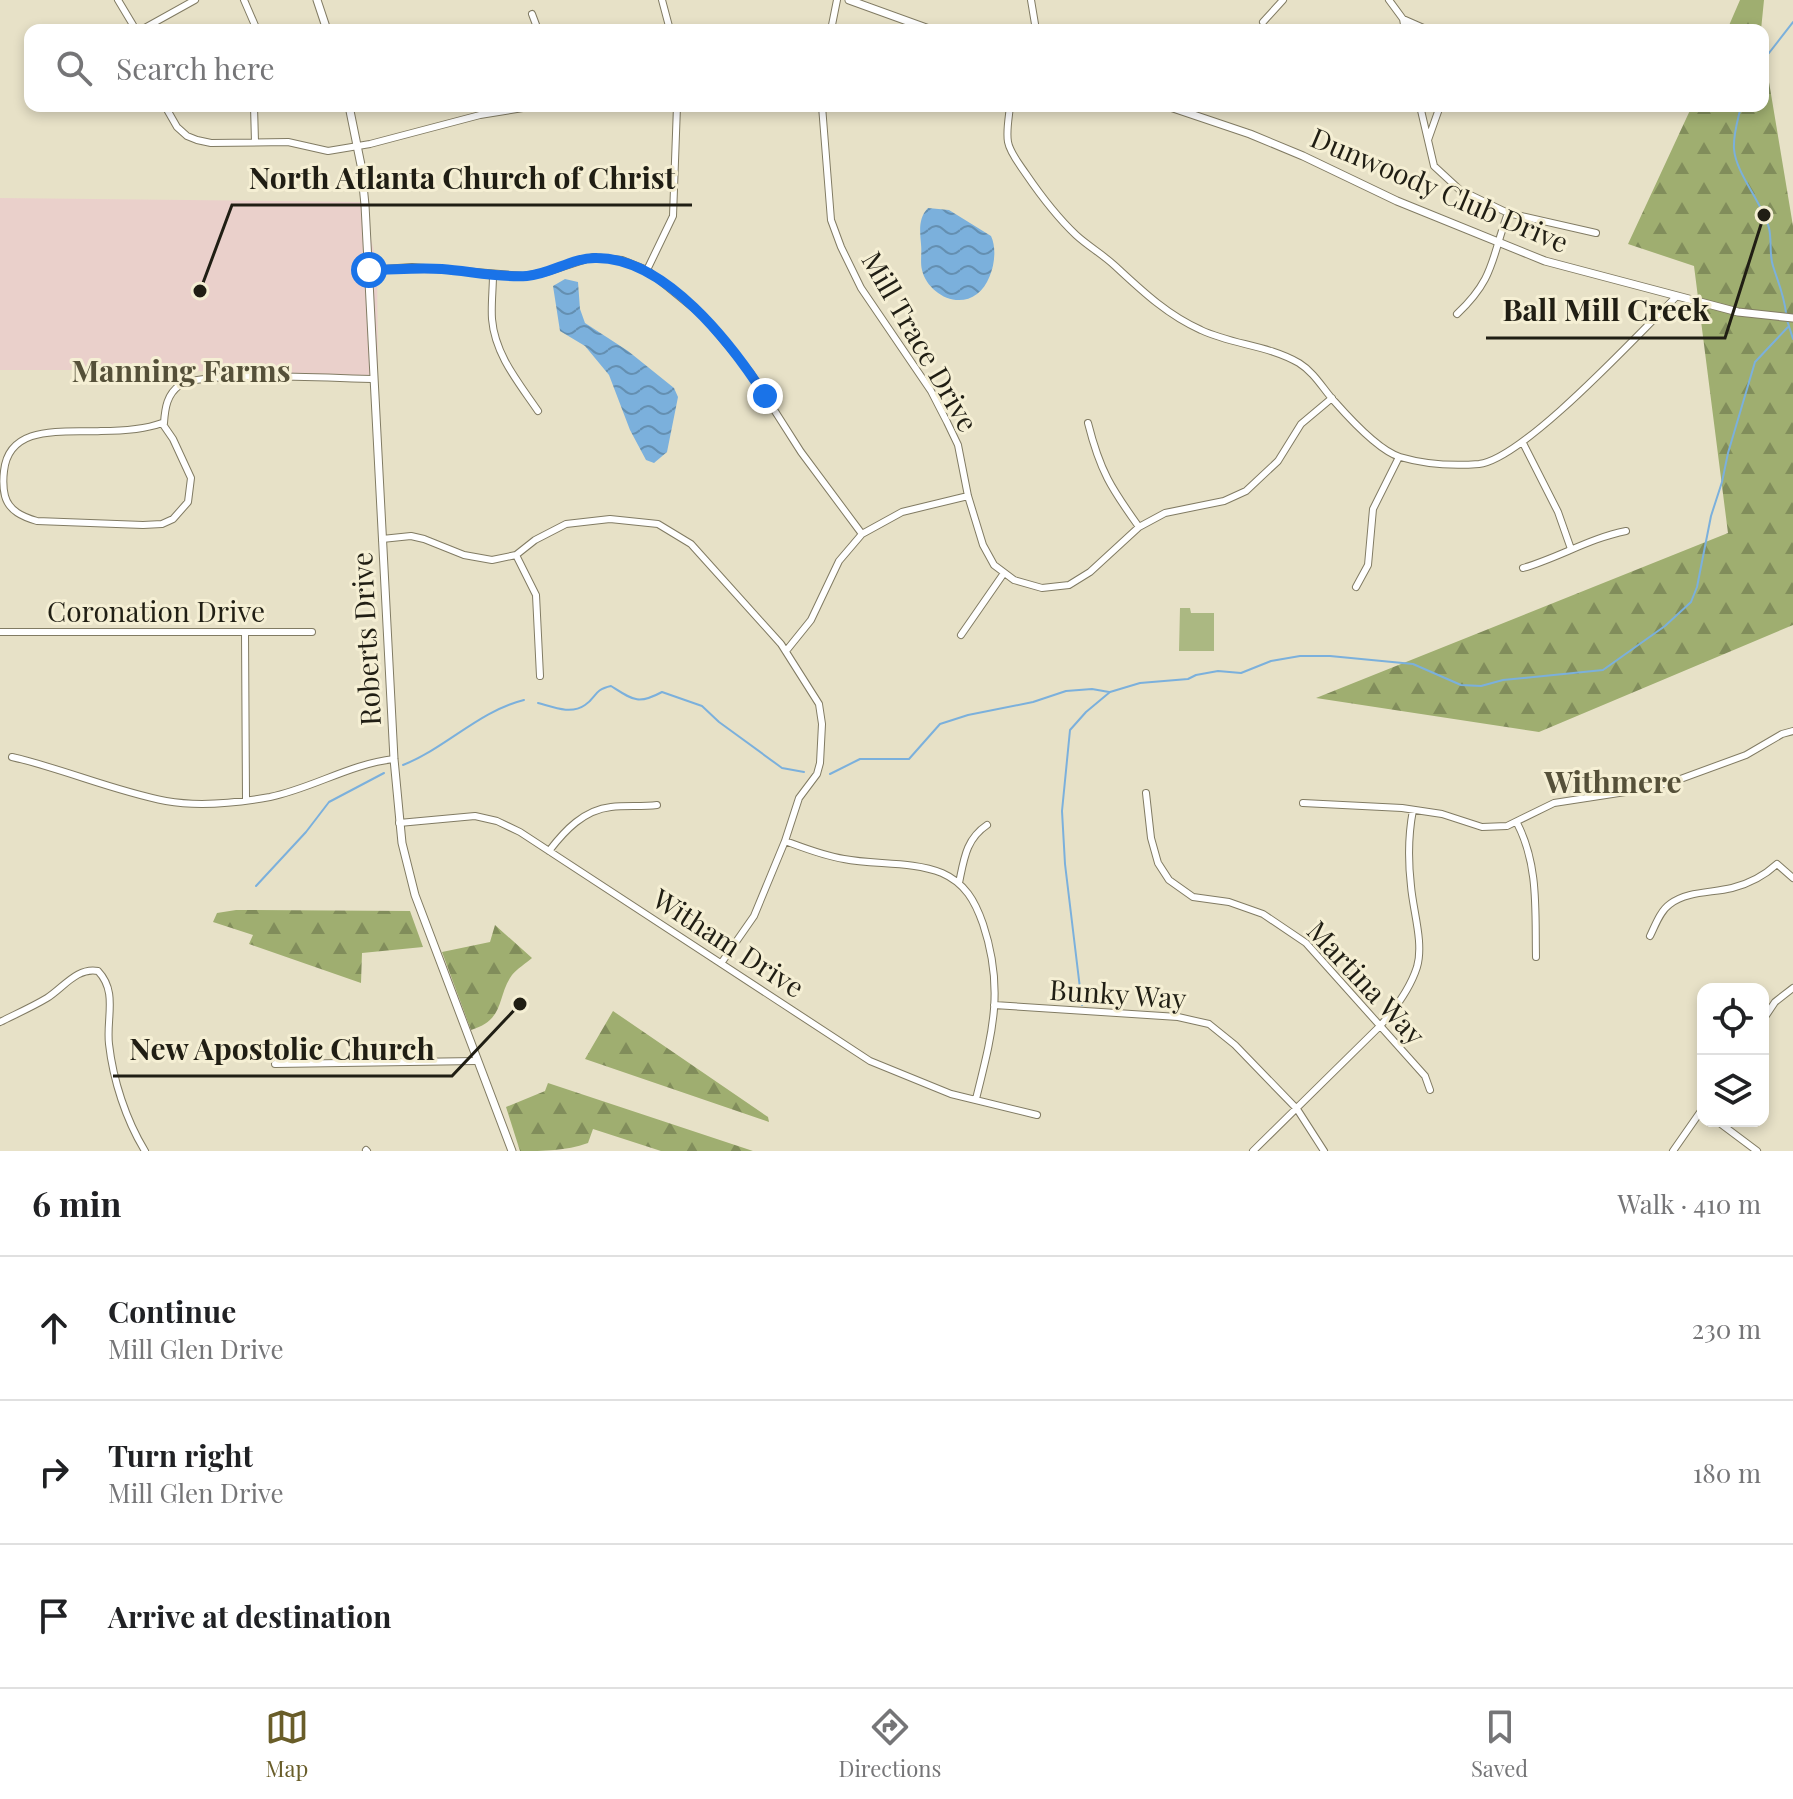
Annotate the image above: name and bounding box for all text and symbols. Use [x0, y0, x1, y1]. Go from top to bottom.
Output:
search box [24, 24, 1769, 112]
icon: search [52, 46, 96, 90]
text: Search here [116, 48, 275, 88]
street label: Dunwoody Club Drive [1306, 118, 1574, 260]
callout: North Atlanta Church of Christ [232, 151, 692, 205]
text: North Atlanta Church of Christ [249, 157, 676, 197]
street label: Mill Trace Drive [854, 244, 988, 438]
route start [351, 252, 387, 288]
callout: Ball Mill Creek [1486, 284, 1725, 338]
text: Ball Mill Creek [1502, 289, 1710, 329]
district label: Manning Farms [71, 350, 291, 390]
route end [747, 378, 783, 414]
street label: Roberts Drive [342, 551, 388, 727]
street label: Coronation Drive [47, 592, 265, 629]
district label: Withmere [1543, 761, 1682, 801]
street label: Witham Drive [645, 879, 812, 1005]
street label: Martina Way [1300, 912, 1434, 1052]
street label: Bunky Way [1048, 970, 1188, 1016]
map controls [1697, 983, 1769, 1127]
button: locate [1697, 983, 1769, 1055]
callout: New Apostolic Church [113, 1022, 452, 1076]
text: New Apostolic Church [129, 1028, 435, 1068]
button: layers [1697, 1055, 1769, 1127]
text: 6 min [32, 1180, 121, 1226]
text: Walk · 410 m [1618, 1186, 1761, 1221]
text: Continue [108, 1291, 236, 1331]
icon: ahead [32, 1306, 76, 1350]
text: 230 m [1692, 1311, 1761, 1346]
text: Mill Glen Drive [108, 1331, 284, 1366]
text: Turn right [108, 1435, 253, 1475]
icon: right [32, 1450, 76, 1494]
text: 180 m [1693, 1455, 1761, 1490]
text: Mill Glen Drive [108, 1475, 284, 1510]
icon: arrive [32, 1594, 76, 1638]
text: Arrive at destination [108, 1596, 391, 1636]
tab: Map [265, 1705, 309, 1783]
tab: Directions [838, 1705, 941, 1783]
tab: Saved [1471, 1705, 1528, 1783]

